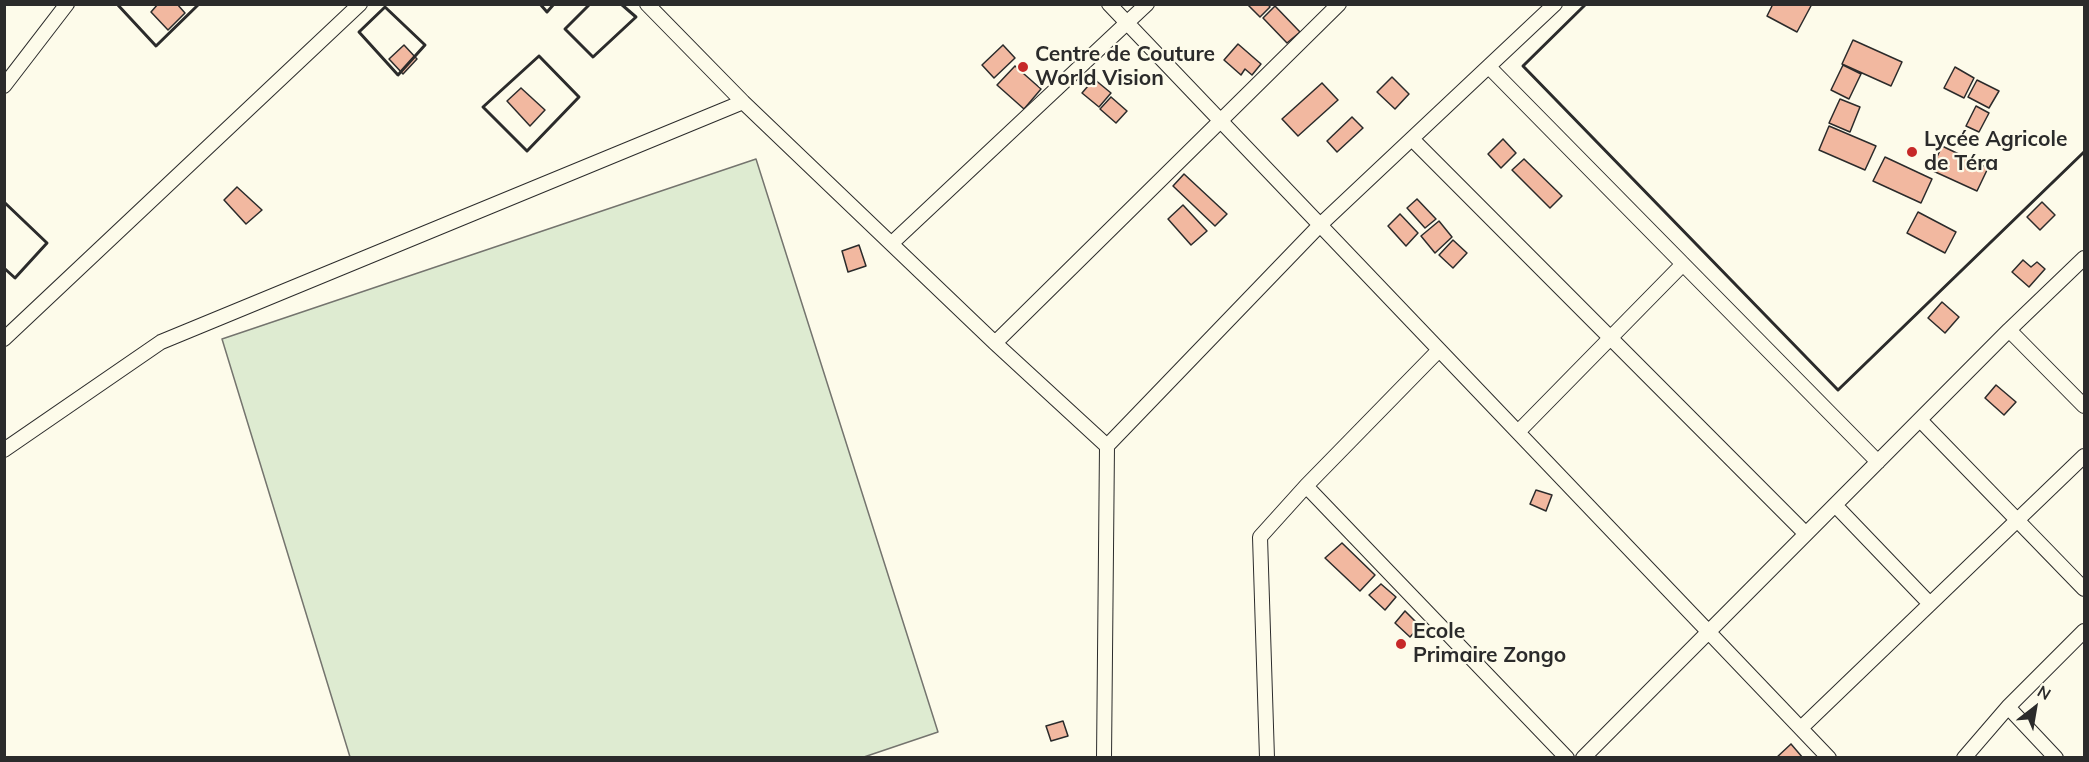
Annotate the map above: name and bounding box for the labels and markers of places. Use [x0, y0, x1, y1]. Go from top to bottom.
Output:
place label: Centre de Couture World Vision [1035, 42, 1215, 92]
marker: Centre de Couture World Vision [1016, 60, 1030, 74]
place label: Lycée Agricole de Téra [1924, 127, 2067, 177]
marker: Lycée Agricole de Téra [1905, 145, 1919, 159]
place label: Ecole Primaire Zongo [1413, 619, 1566, 669]
marker: Ecole Primaire Zongo [1394, 637, 1408, 651]

